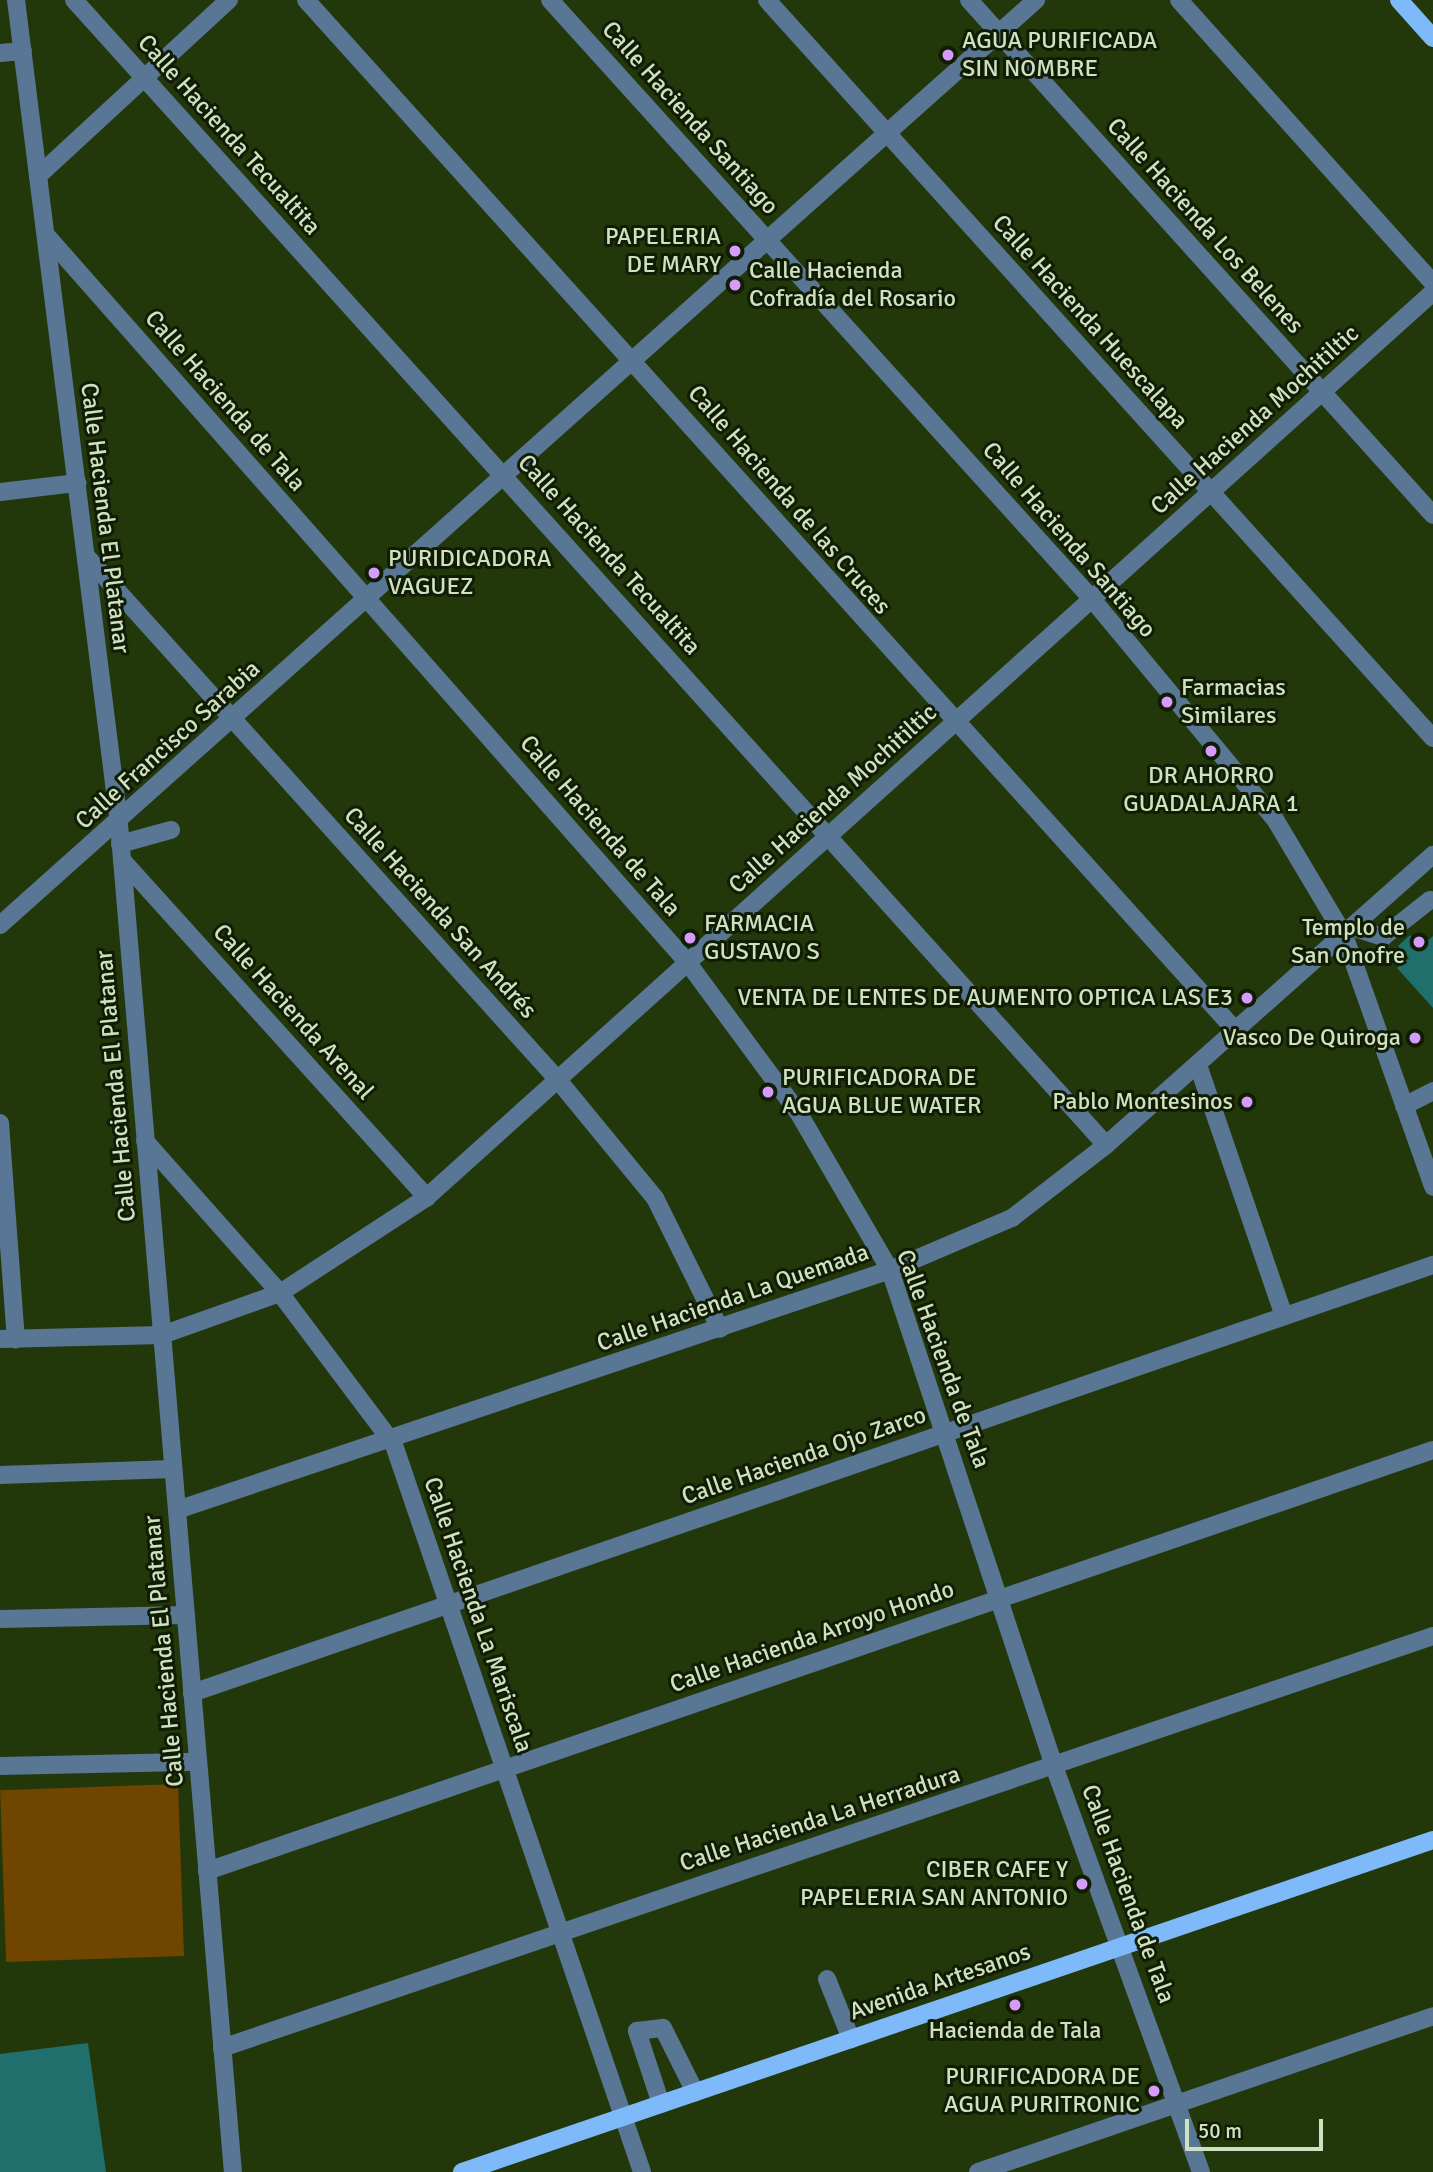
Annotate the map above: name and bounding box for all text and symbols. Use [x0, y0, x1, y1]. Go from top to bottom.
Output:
street label: Calle Hacienda Santiago [596, 16, 784, 220]
place label: AGUA PURIFICADA SIN NOMBRE [962, 27, 1157, 83]
street label: Calle Hacienda Tecualtita [131, 29, 327, 241]
marker: AGUA PURIFICADA SIN NOMBRE [940, 47, 956, 63]
street label: Calle Hacienda Los Belenes [1101, 112, 1309, 340]
street label: Calle Hacienda Huescalapa [986, 209, 1194, 435]
place label: PAPELERIA DE MARY [605, 223, 721, 279]
marker: PAPELERIA DE MARY [727, 243, 743, 259]
place label: Calle Hacienda Cofradía del Rosario [749, 257, 956, 313]
marker: Calle Hacienda Cofradía del Rosario [727, 277, 743, 293]
street label: Calle Hacienda de Tala [139, 305, 311, 497]
street label: Calle Hacienda Mochitiltic [1145, 319, 1365, 521]
street label: Calle Hacienda de las Cruces [682, 380, 896, 620]
street label: Calle Hacienda El Platanar [74, 381, 136, 655]
street label: Calle Hacienda Santiago [976, 436, 1162, 644]
street label: Calle Hacienda Tecualtita [511, 449, 707, 661]
place label: PURIDICADORA VAGUEZ [388, 545, 551, 601]
marker: PURIDICADORA VAGUEZ [366, 565, 382, 581]
street label: Calle Francisco Sarabia [70, 655, 266, 835]
place label: Farmacias Similares [1181, 674, 1286, 730]
marker: Farmacias Similares [1159, 694, 1175, 710]
street label: Calle Hacienda Mochitiltic [723, 698, 943, 900]
street label: Calle Hacienda de Tala [514, 730, 686, 922]
marker: DR AHORRO GUADALAJARA 1 [1203, 743, 1219, 759]
place label: DR AHORRO GUADALAJARA 1 [1123, 762, 1299, 818]
street label: Calle Hacienda San Andrés [338, 801, 542, 1025]
place label: FARMACIA GUSTAVO S [704, 910, 820, 966]
place label: Templo de San Onofre [1291, 914, 1405, 970]
street label: Calle Hacienda Arenal [207, 918, 379, 1106]
marker: FARMACIA GUSTAVO S [682, 930, 698, 946]
marker: Templo de San Onofre [1411, 934, 1427, 950]
street label: Calle Hacienda El Platanar [90, 949, 142, 1223]
place label: VENTA DE LENTES DE AUMENTO OPTICA LAS E3 [738, 984, 1233, 1012]
marker: VENTA DE LENTES DE AUMENTO OPTICA LAS E3 [1239, 990, 1255, 1006]
place label: Vasco De Quiroga [1223, 1024, 1401, 1052]
marker: Vasco De Quiroga [1407, 1030, 1423, 1046]
place label: PURIFICADORA DE AGUA BLUE WATER [782, 1064, 981, 1120]
marker: PURIFICADORA DE AGUA BLUE WATER [760, 1084, 776, 1100]
place label: Pablo Montesinos [1052, 1088, 1233, 1116]
marker: Pablo Montesinos [1239, 1094, 1255, 1110]
street label: Calle Hacienda La Quemada [593, 1238, 873, 1358]
street label: Calle Hacienda de Tala [890, 1246, 996, 1472]
street label: Calle Hacienda Ojo Zarco [678, 1401, 930, 1511]
street label: Calle Hacienda La Mariscala [417, 1474, 539, 1756]
street label: Calle Hacienda El Platanar [138, 1514, 190, 1788]
street label: Calle Hacienda Arroyo Hondo [666, 1575, 958, 1699]
street label: Calle Hacienda La Herradura [676, 1760, 964, 1878]
street label: Calle Hacienda de Tala [1075, 1781, 1181, 2007]
place label: CIBER CAFE Y PAPELERIA SAN ANTONIO [800, 1856, 1068, 1912]
marker: CIBER CAFE Y PAPELERIA SAN ANTONIO [1074, 1876, 1090, 1892]
street label: Avenida Artesanos [846, 1938, 1034, 2026]
marker: Hacienda de Tala [1007, 1997, 1023, 2013]
place label: Hacienda de Tala [928, 2017, 1102, 2045]
place label: PURIFICADORA DE AGUA PURITRONIC [944, 2063, 1140, 2119]
marker: PURIFICADORA DE AGUA PURITRONIC [1146, 2083, 1162, 2099]
scale bar [1188, 2106, 1326, 2150]
text: 50 m [1198, 2118, 1242, 2144]

